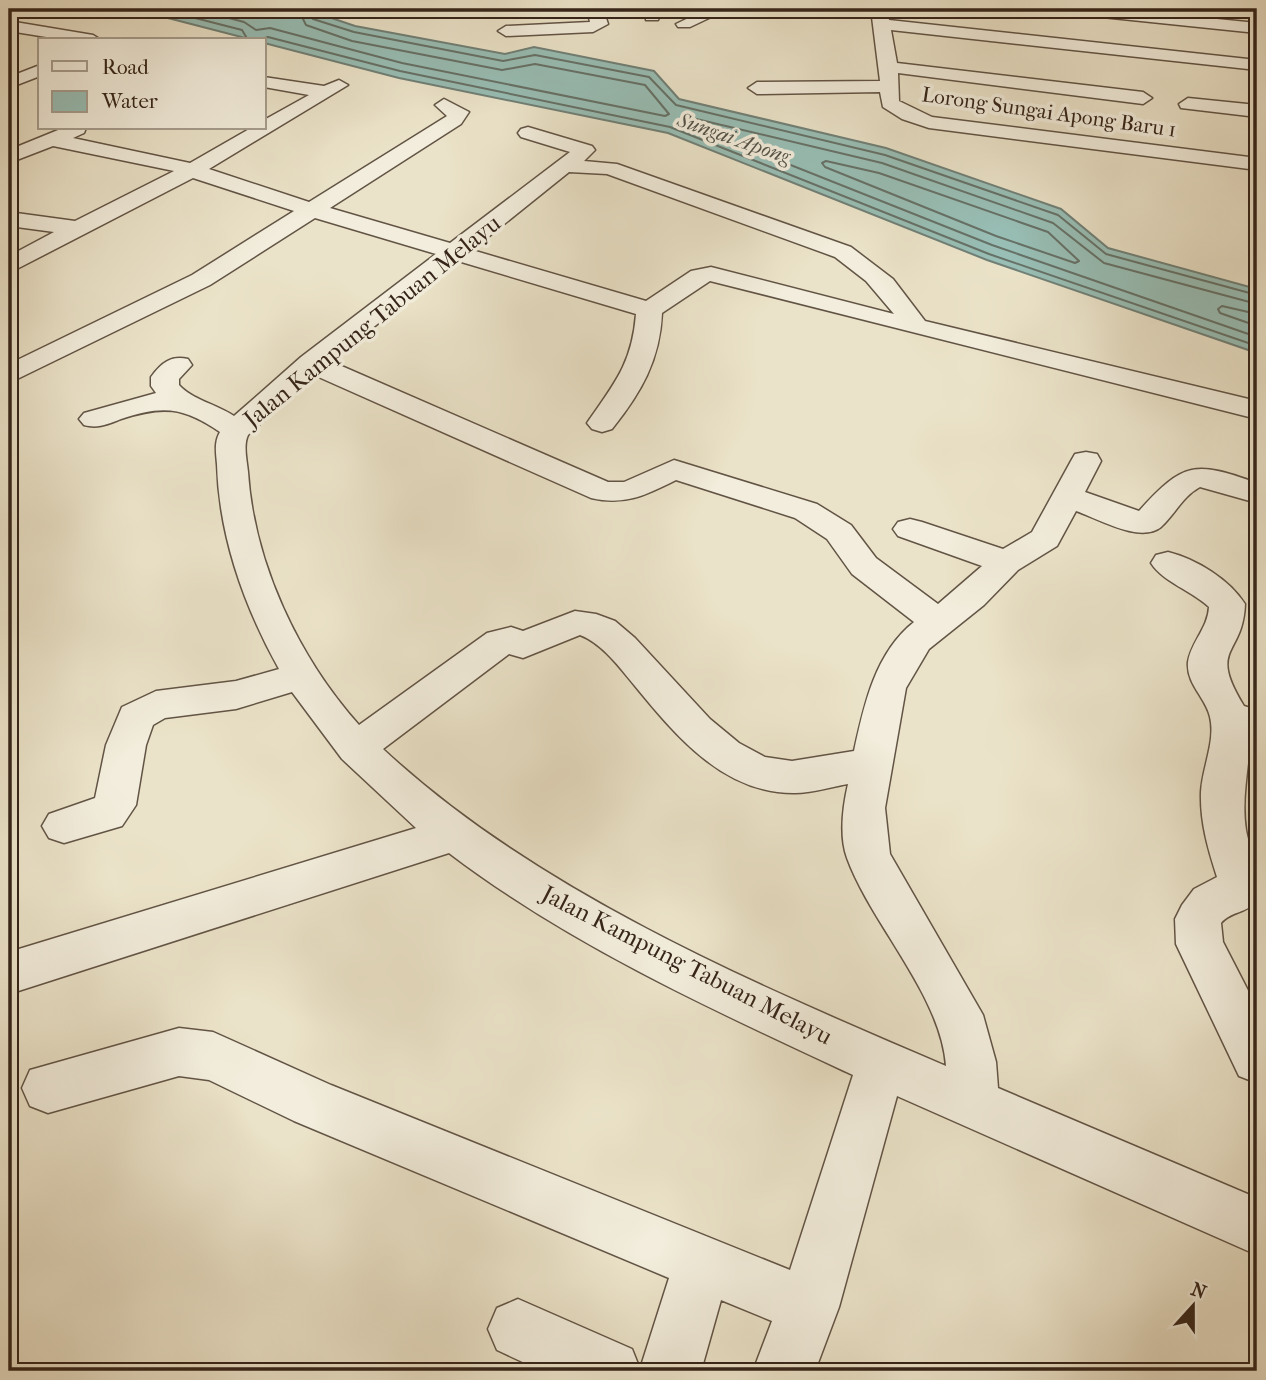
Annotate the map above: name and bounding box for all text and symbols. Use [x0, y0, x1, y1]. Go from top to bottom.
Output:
legend [38, 38, 266, 130]
text: Road [102, 55, 149, 79]
street label: Lorong Sungai Apong Baru 1 [920, 82, 1178, 142]
text: Water [101, 89, 158, 113]
water label: Sungai Apong [674, 107, 794, 169]
street label: Jalan Kampung Tabuan Melayu [236, 209, 506, 434]
street label: Jalan Kampung Tabuan Melayu [535, 878, 837, 1051]
north arrow [1158, 1272, 1228, 1342]
text: N [1188, 1278, 1210, 1304]

